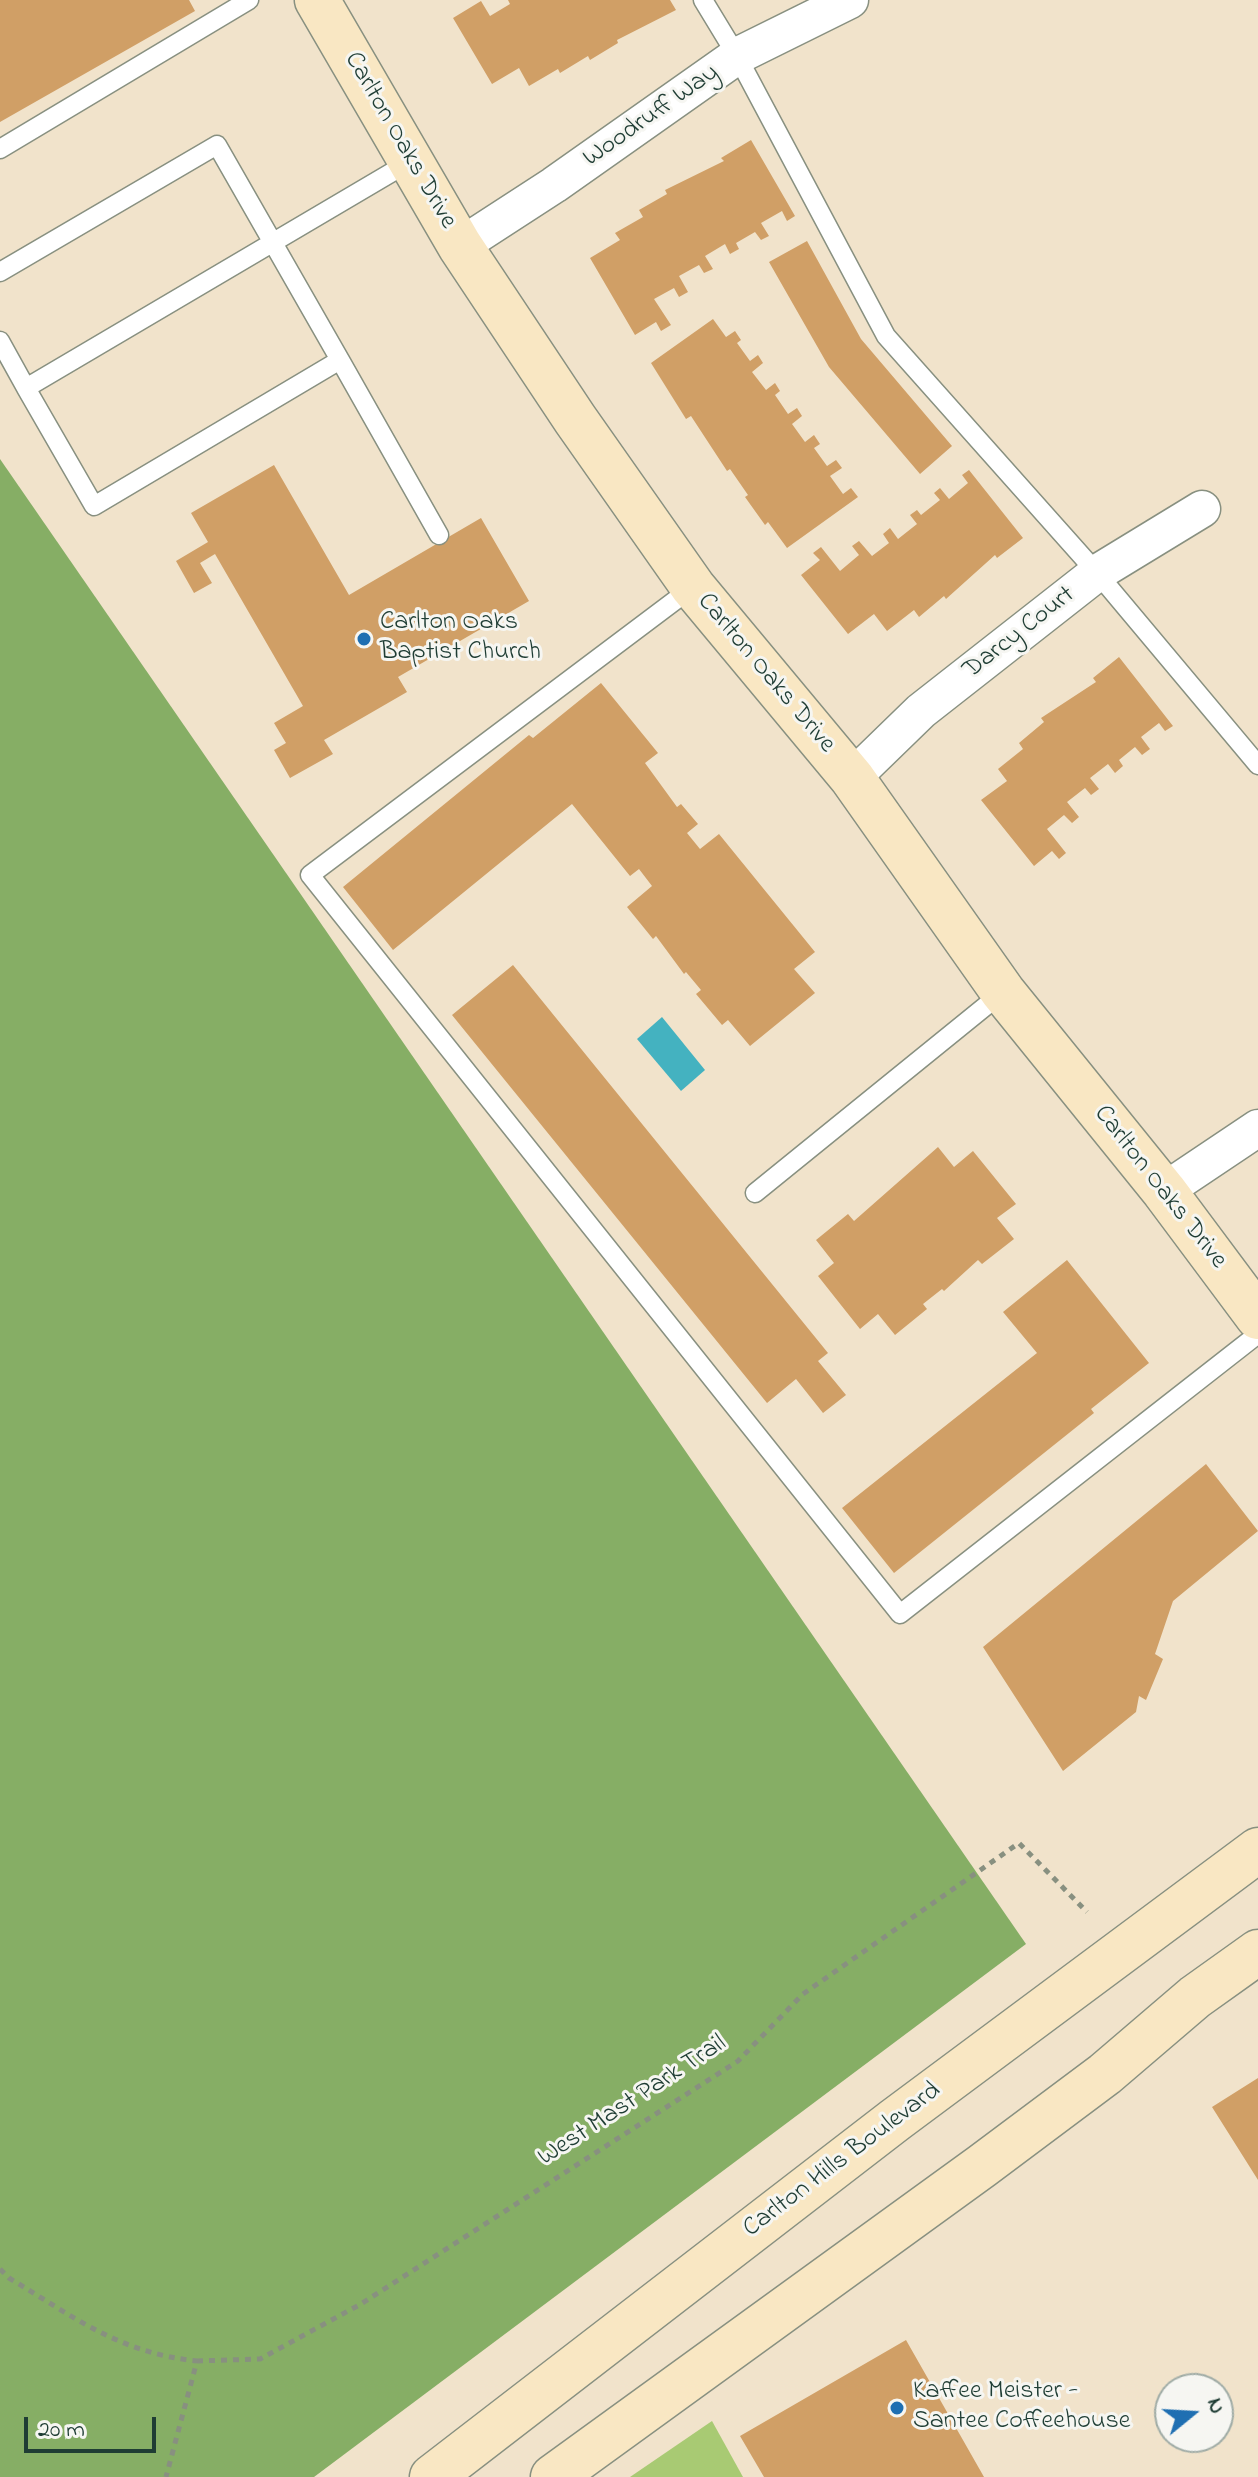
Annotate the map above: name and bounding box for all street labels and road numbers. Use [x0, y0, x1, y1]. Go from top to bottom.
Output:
street label: Carlton Oaks Drive [336, 47, 462, 235]
street label: Woodruff Way [578, 59, 726, 175]
street label: Darcy Court [958, 581, 1082, 687]
street label: Carlton Oaks Drive [689, 588, 841, 760]
street label: Carlton Oaks Drive [1085, 1100, 1233, 1276]
street label: West Mast Park Trail [533, 2030, 733, 2174]
street label: Carlton Hills Boulevard [738, 2077, 948, 2245]

